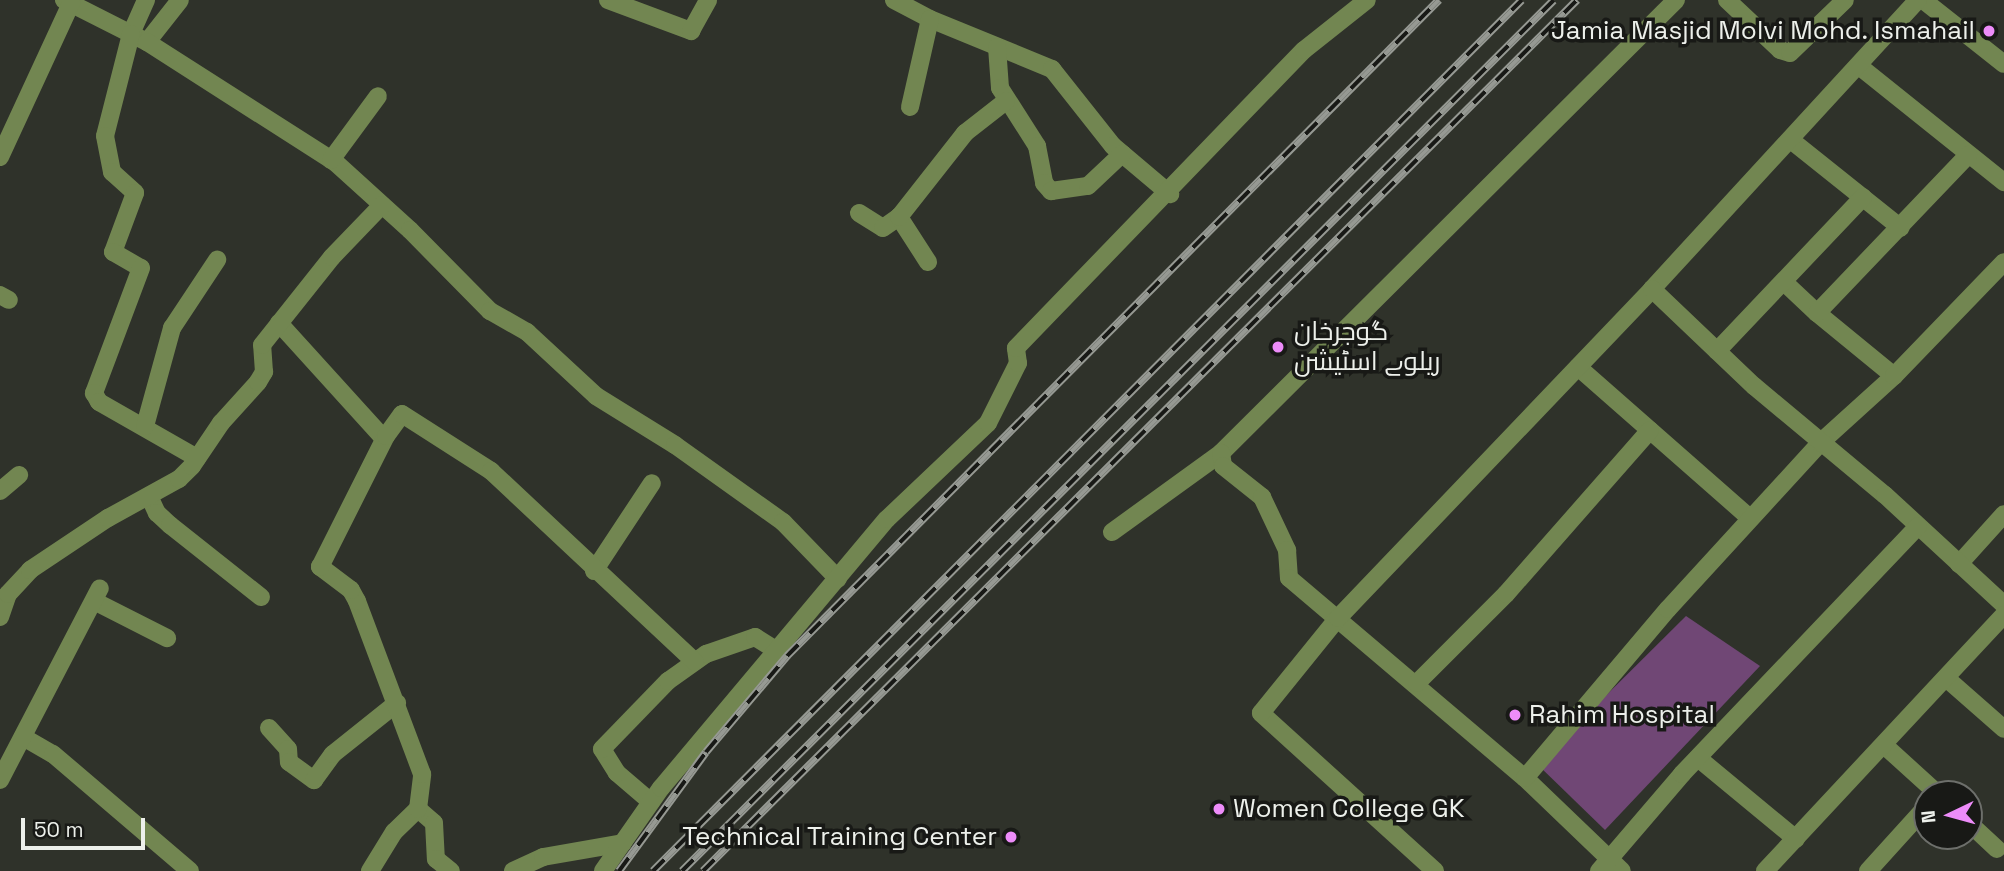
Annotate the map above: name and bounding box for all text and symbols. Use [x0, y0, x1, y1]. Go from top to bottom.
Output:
place label: Jamia Masjid Molvi Mohd. Ismahail [1550, 15, 1975, 47]
marker: Jamia Masjid Molvi Mohd. Ismahail [1981, 23, 1997, 39]
place label: گوجرخان ریلوے اسٹیشن [1294, 316, 1440, 378]
marker: گوجرخان ریلوے اسٹیشن [1268, 337, 1288, 357]
place label: Rahim Hospital [1529, 699, 1715, 731]
marker: Rahim Hospital [1507, 707, 1523, 723]
north arrow [1913, 780, 1983, 850]
place label: Women College GK [1233, 793, 1465, 825]
marker: Women College GK [1211, 801, 1227, 817]
scale bar [24, 804, 149, 848]
text: N [1916, 809, 1942, 824]
text: 50 m [34, 816, 84, 843]
place label: Technical Training Center [682, 821, 997, 853]
marker: Technical Training Center [1003, 829, 1019, 845]

